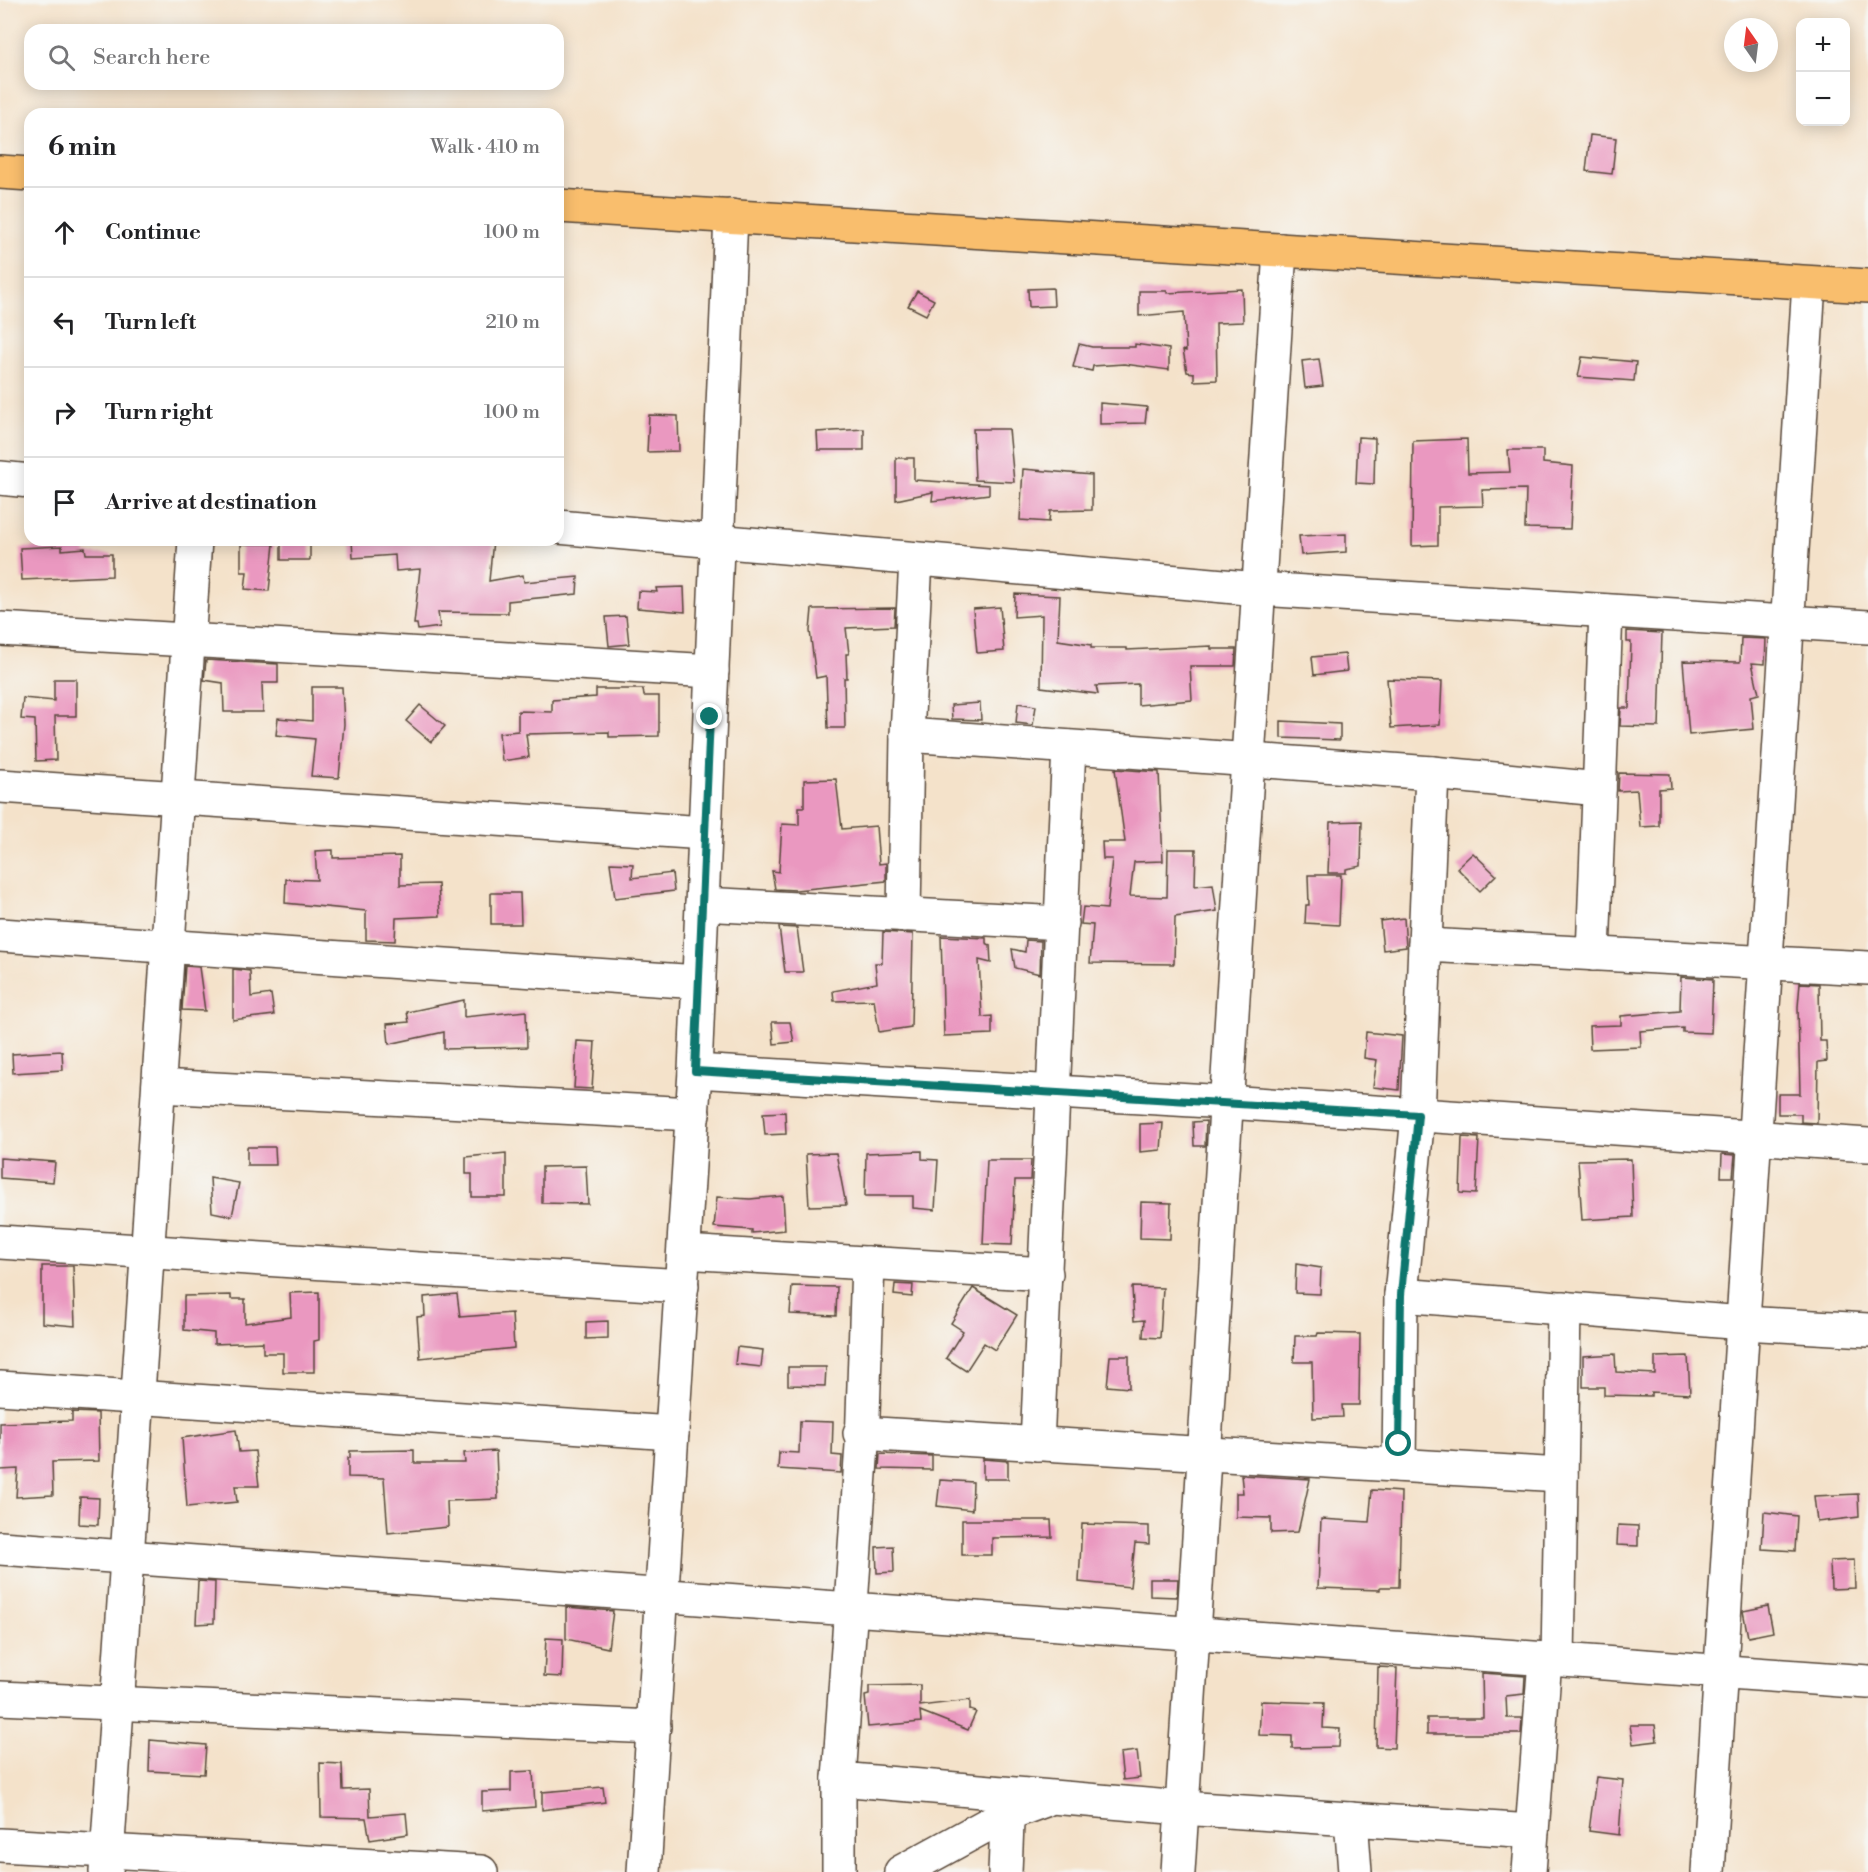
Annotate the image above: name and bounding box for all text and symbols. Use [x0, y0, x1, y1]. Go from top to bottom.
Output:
north arrow [1724, 18, 1778, 72]
map controls [1796, 18, 1850, 126]
button: + [1796, 18, 1850, 72]
search box [24, 24, 564, 90]
icon: search [45, 41, 78, 74]
text: Search here [93, 44, 210, 71]
button: − [1796, 72, 1850, 126]
text: 6 min [48, 131, 116, 163]
text: Walk · 410 m [430, 135, 540, 160]
icon: ahead [48, 216, 81, 249]
text: Continue [105, 219, 201, 246]
text: 100 m [484, 220, 540, 245]
icon: left [48, 306, 81, 339]
text: Turn left [105, 309, 196, 336]
text: 210 m [485, 310, 540, 335]
icon: right [48, 396, 81, 429]
text: Turn right [105, 399, 213, 426]
text: 100 m [484, 400, 540, 425]
icon: arrive [48, 486, 81, 519]
text: Arrive at destination [105, 489, 317, 516]
route end [696, 703, 722, 729]
route start [1385, 1430, 1411, 1456]

